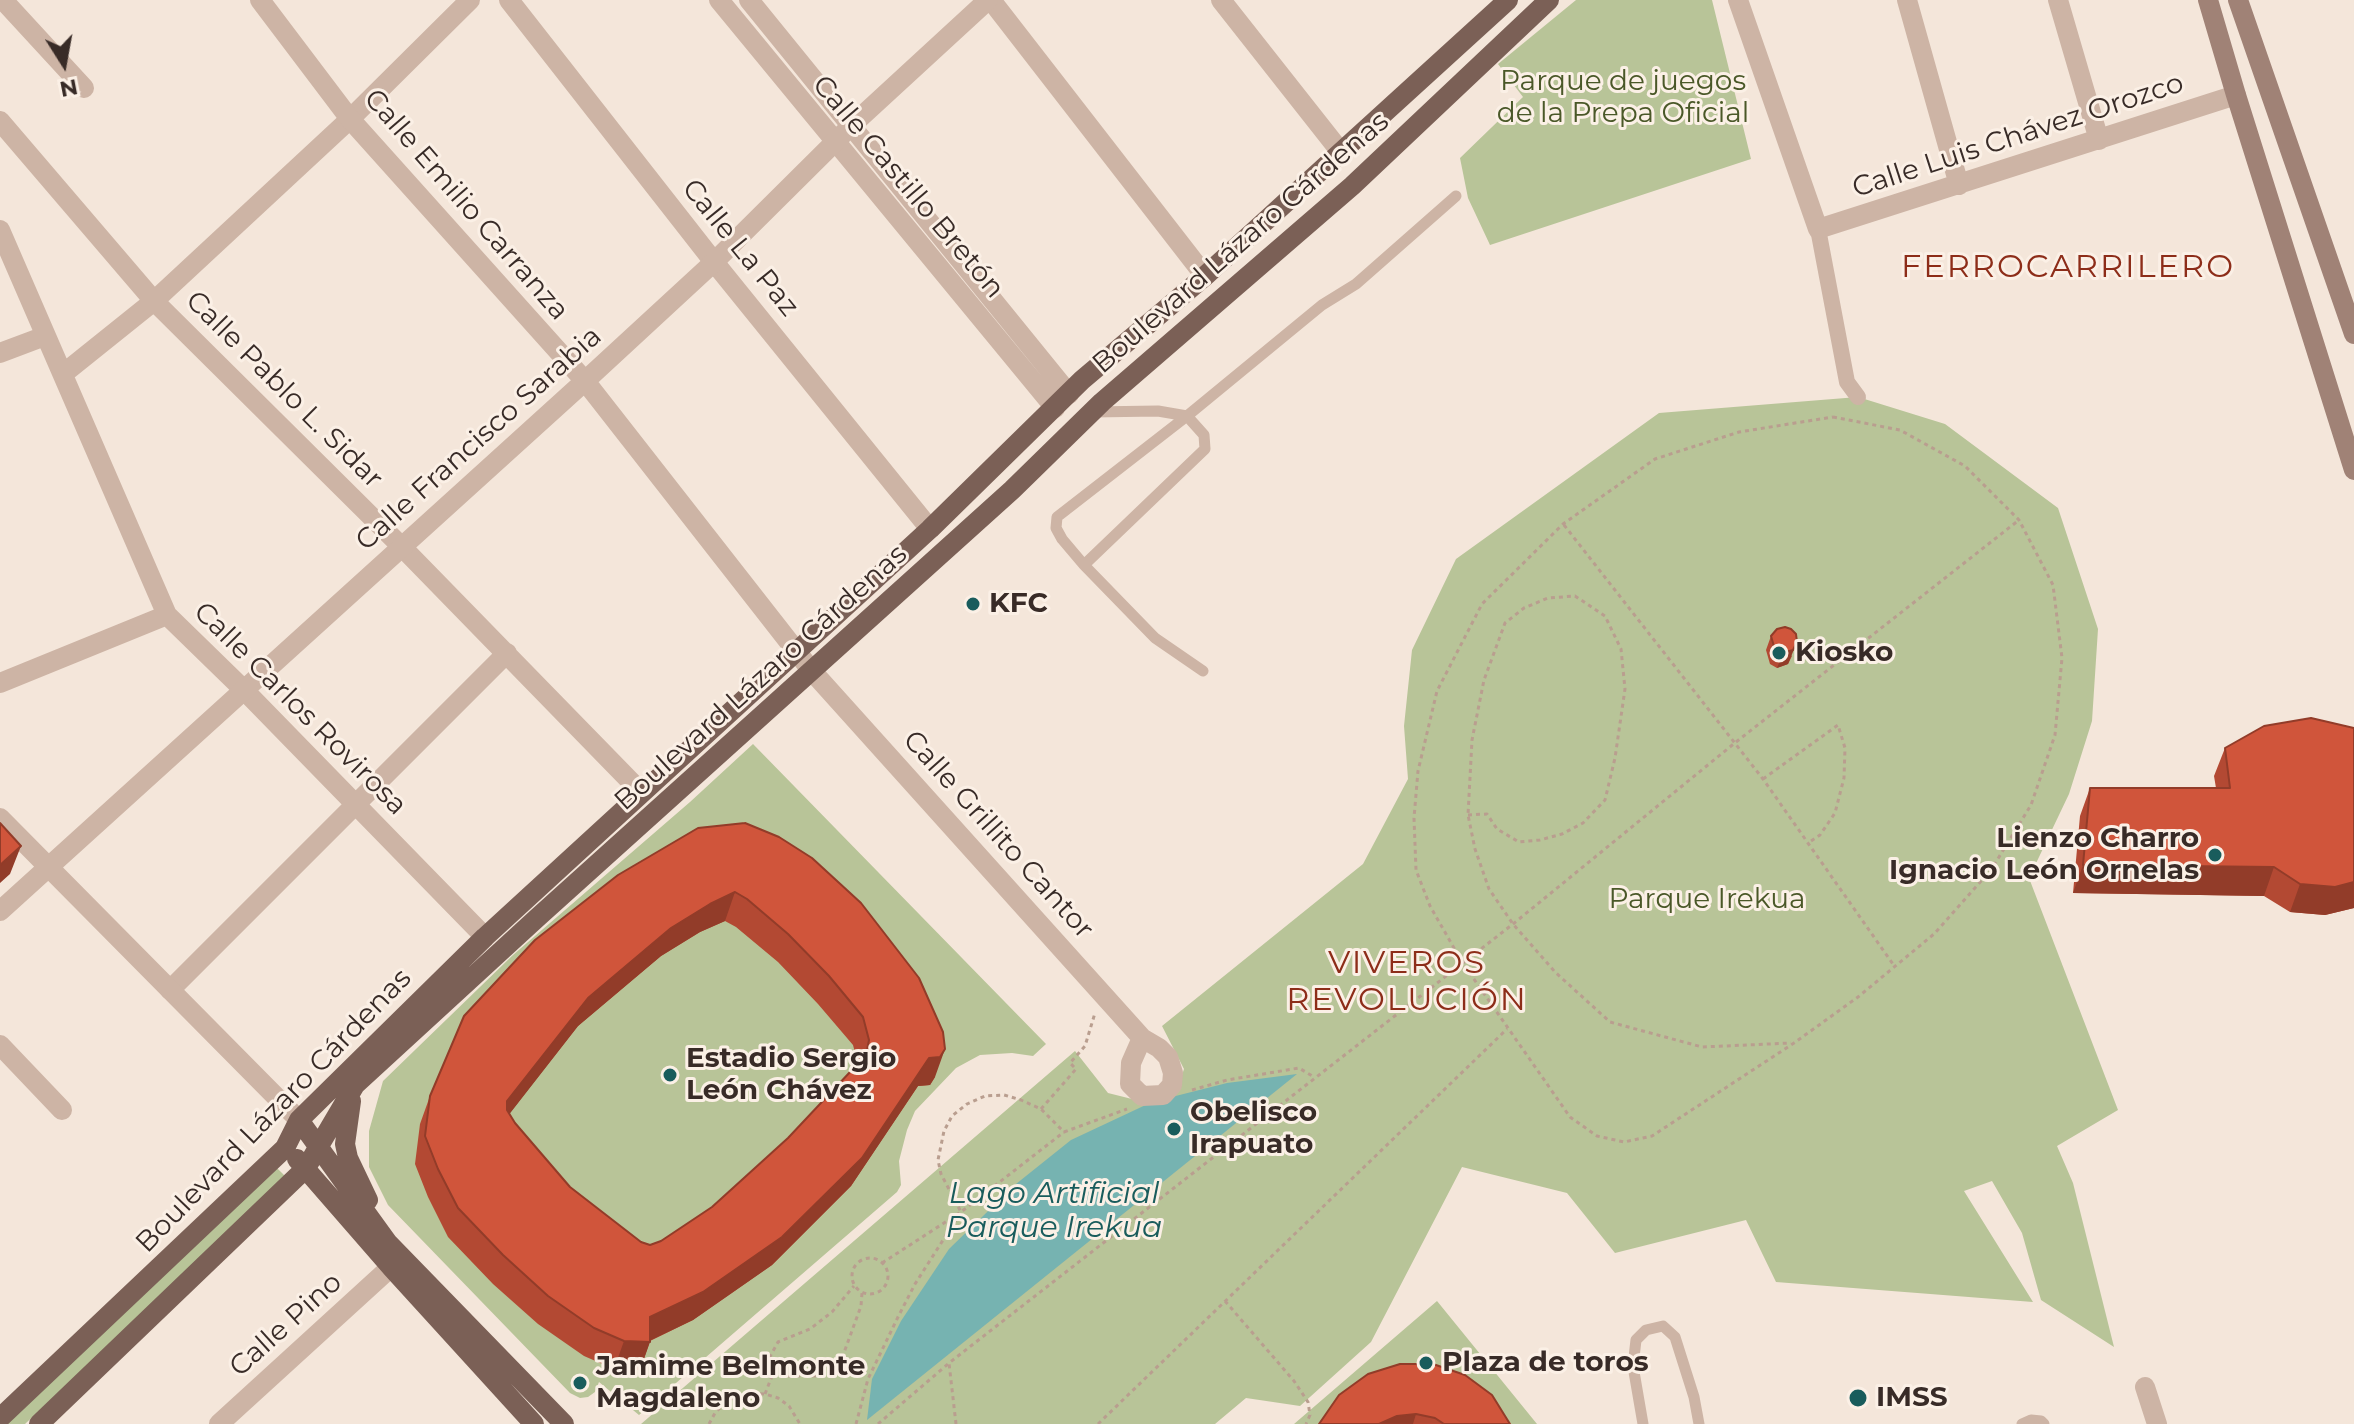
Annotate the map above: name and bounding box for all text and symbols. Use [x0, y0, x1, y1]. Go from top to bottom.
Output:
north arrow [24, 24, 104, 104]
park label: Parque de juegos de la Prepa Oficial [1497, 65, 1749, 131]
street label: Calle Luis Chávez Orozco [1848, 67, 2188, 205]
street label: Calle Castillo Bretón [805, 69, 1011, 305]
text: N [57, 73, 80, 103]
street label: Calle Emilio Carranza [357, 83, 575, 327]
street label: Boulevard Lázaro Cárdenas [1086, 105, 1396, 381]
street label: Calle La Paz [675, 173, 805, 323]
district label: FERROCARRILERO [1901, 249, 2235, 287]
street label: Calle Pablo L. Sidar [178, 284, 390, 496]
street label: Calle Francisco Sarabia [349, 320, 609, 558]
street label: Boulevard Lázaro Cárdenas [608, 538, 914, 818]
place label: KFC [989, 587, 1048, 621]
marker: KFC [964, 595, 982, 613]
street label: Calle Carlos Rovirosa [187, 596, 413, 822]
place label: Kiosko [1795, 636, 1893, 670]
marker: Kiosko [1770, 644, 1788, 662]
street label: Calle Grillito Cantor [896, 724, 1100, 946]
place label: Lienzo Charro Ignacio León Ornelas [1889, 822, 2199, 888]
marker: Lienzo Charro Ignacio León Ornelas [2206, 846, 2224, 864]
park label: Parque Irekua [1608, 883, 1806, 917]
district label: VIVEROS REVOLUCIÓN [1286, 945, 1528, 1020]
street label: Boulevard Lázaro Cárdenas [129, 962, 419, 1260]
place label: Estadio Sergio León Chávez [686, 1042, 896, 1108]
marker: Estadio Sergio León Chávez [661, 1066, 679, 1084]
place label: Obelisco Irapuato [1190, 1096, 1317, 1162]
marker: Obelisco Irapuato [1165, 1120, 1183, 1138]
water label: Lago Artificial Parque Irekua [946, 1176, 1162, 1246]
street label: Calle Pino [223, 1266, 349, 1384]
place label: Plaza de toros [1442, 1346, 1649, 1380]
place label: Jamime Belmonte Magdaleno [596, 1350, 865, 1416]
marker: Plaza de toros [1417, 1354, 1435, 1372]
marker: Jamime Belmonte Magdaleno [571, 1374, 589, 1392]
place label: IMSS [1876, 1381, 1948, 1415]
marker: IMSS [1847, 1387, 1869, 1409]

